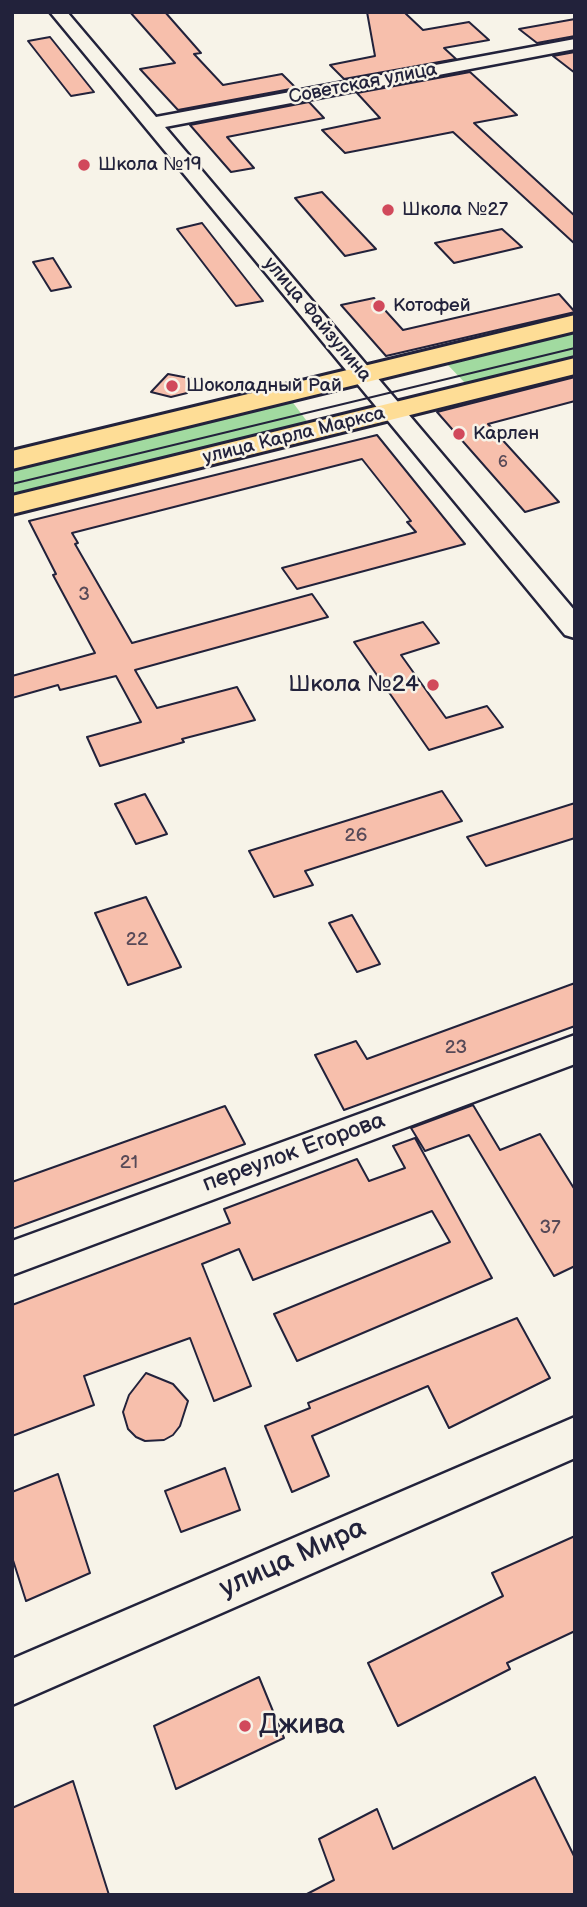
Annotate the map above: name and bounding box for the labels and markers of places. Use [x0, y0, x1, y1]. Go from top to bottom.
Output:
place label: Школа №19 [98, 154, 202, 176]
marker: Школа №19 [76, 157, 92, 173]
place label: Школа №27 [402, 199, 508, 221]
marker: Школа №27 [380, 202, 396, 218]
place label: Котофей [393, 295, 471, 317]
marker: Котофей [371, 298, 387, 314]
place label: Шоколадный Рай [186, 375, 342, 397]
marker: Шоколадный Рай [164, 378, 180, 394]
place label: Карлен [473, 423, 539, 445]
marker: Карлен [451, 426, 467, 442]
place label: Школа №24 [288, 671, 419, 699]
marker: Школа №24 [425, 677, 441, 693]
place label: Джива [259, 1709, 345, 1743]
marker: Джива [237, 1718, 253, 1734]

